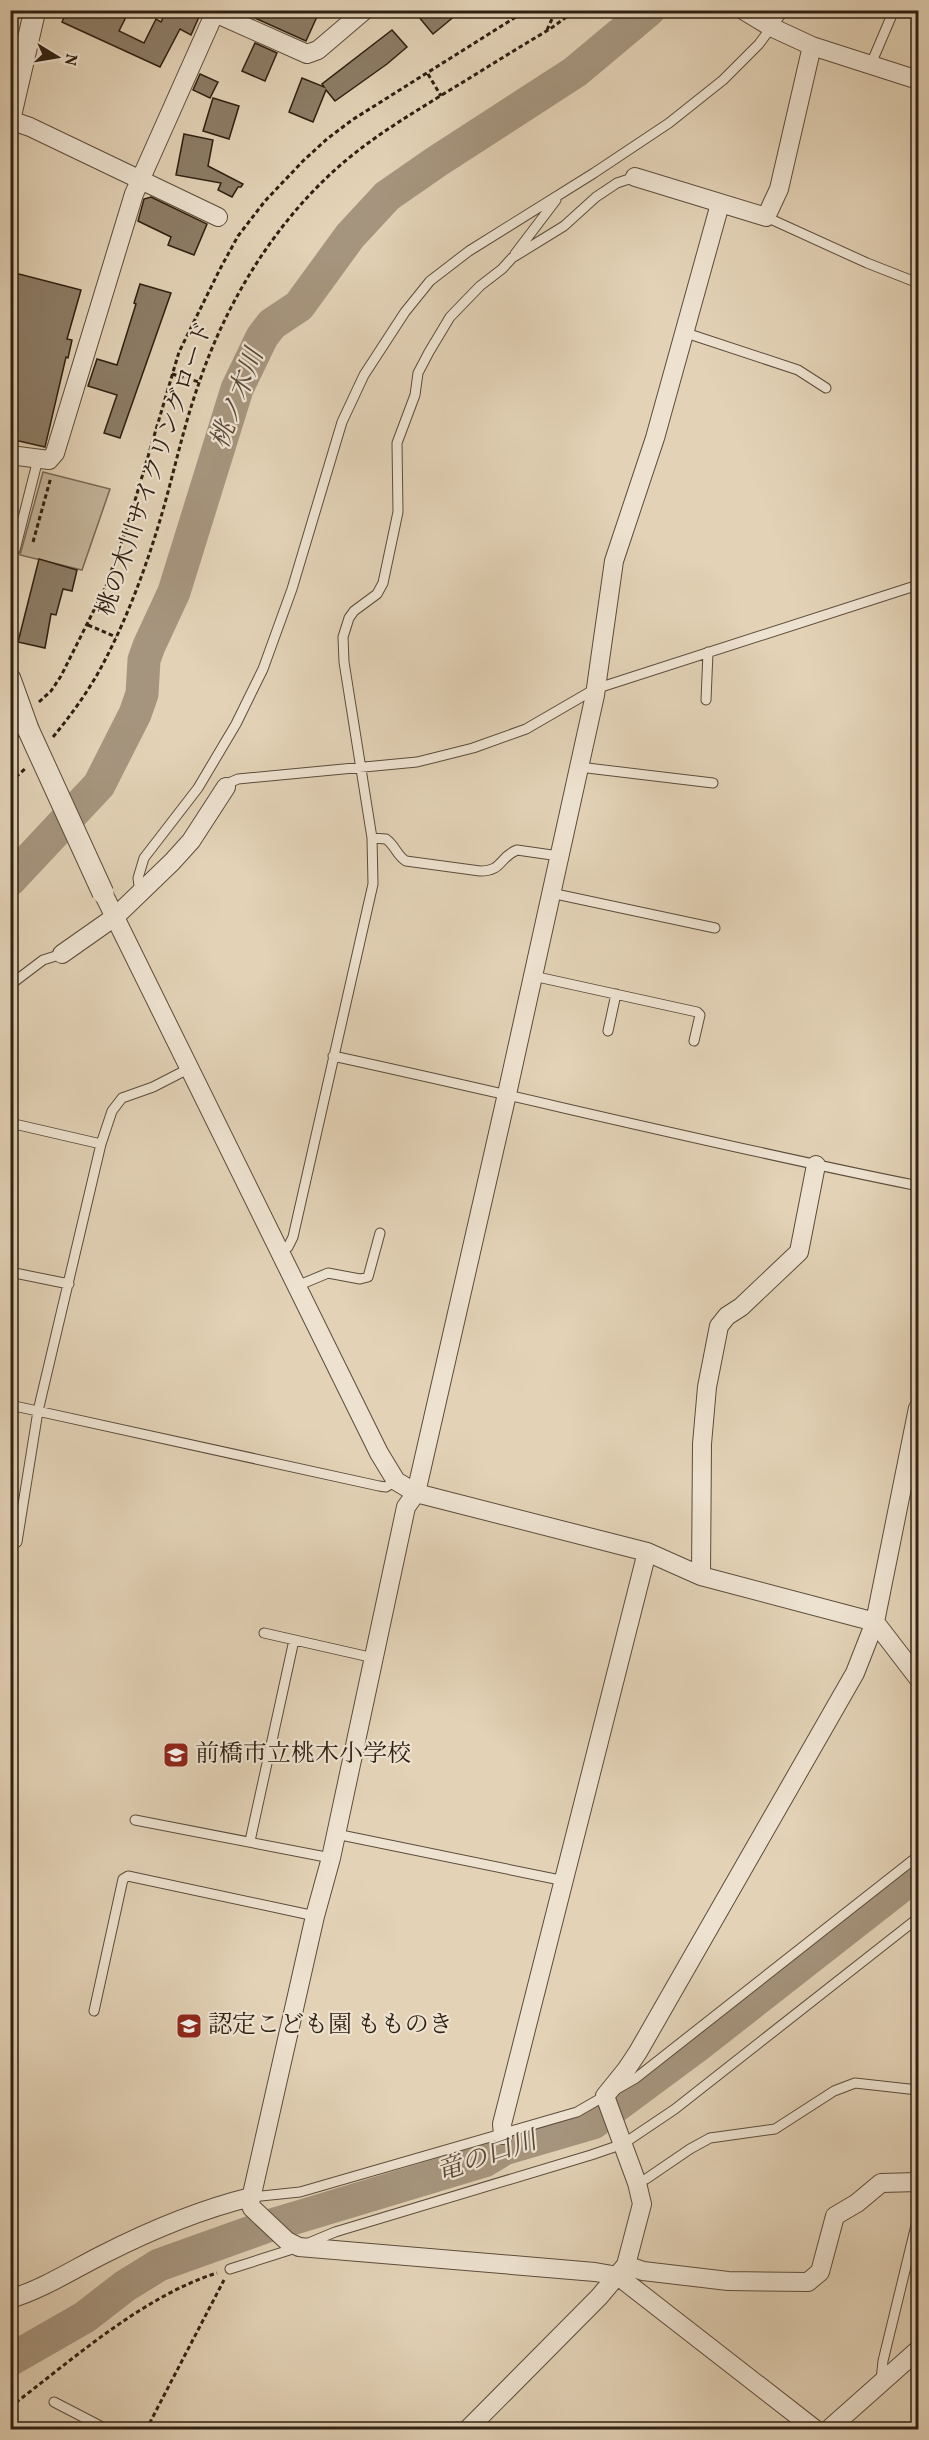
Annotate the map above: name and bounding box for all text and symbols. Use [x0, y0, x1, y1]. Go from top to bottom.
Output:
north arrow [27, 27, 87, 87]
text: N [58, 52, 82, 68]
street label: 桃の木川サイクリングロード [90, 317, 222, 621]
water label: 桃ノ木川 [203, 341, 275, 454]
place label: 前橋市立桃木小学校 [195, 1738, 411, 1772]
school or university icon: 前橋市立桃木小学校 [161, 1740, 191, 1770]
place label: 認定こども園 もものき [208, 2009, 453, 2043]
school or university icon: 認定こども園 もものき [174, 2011, 204, 2041]
water label: 竜の口川 [432, 2122, 545, 2191]

